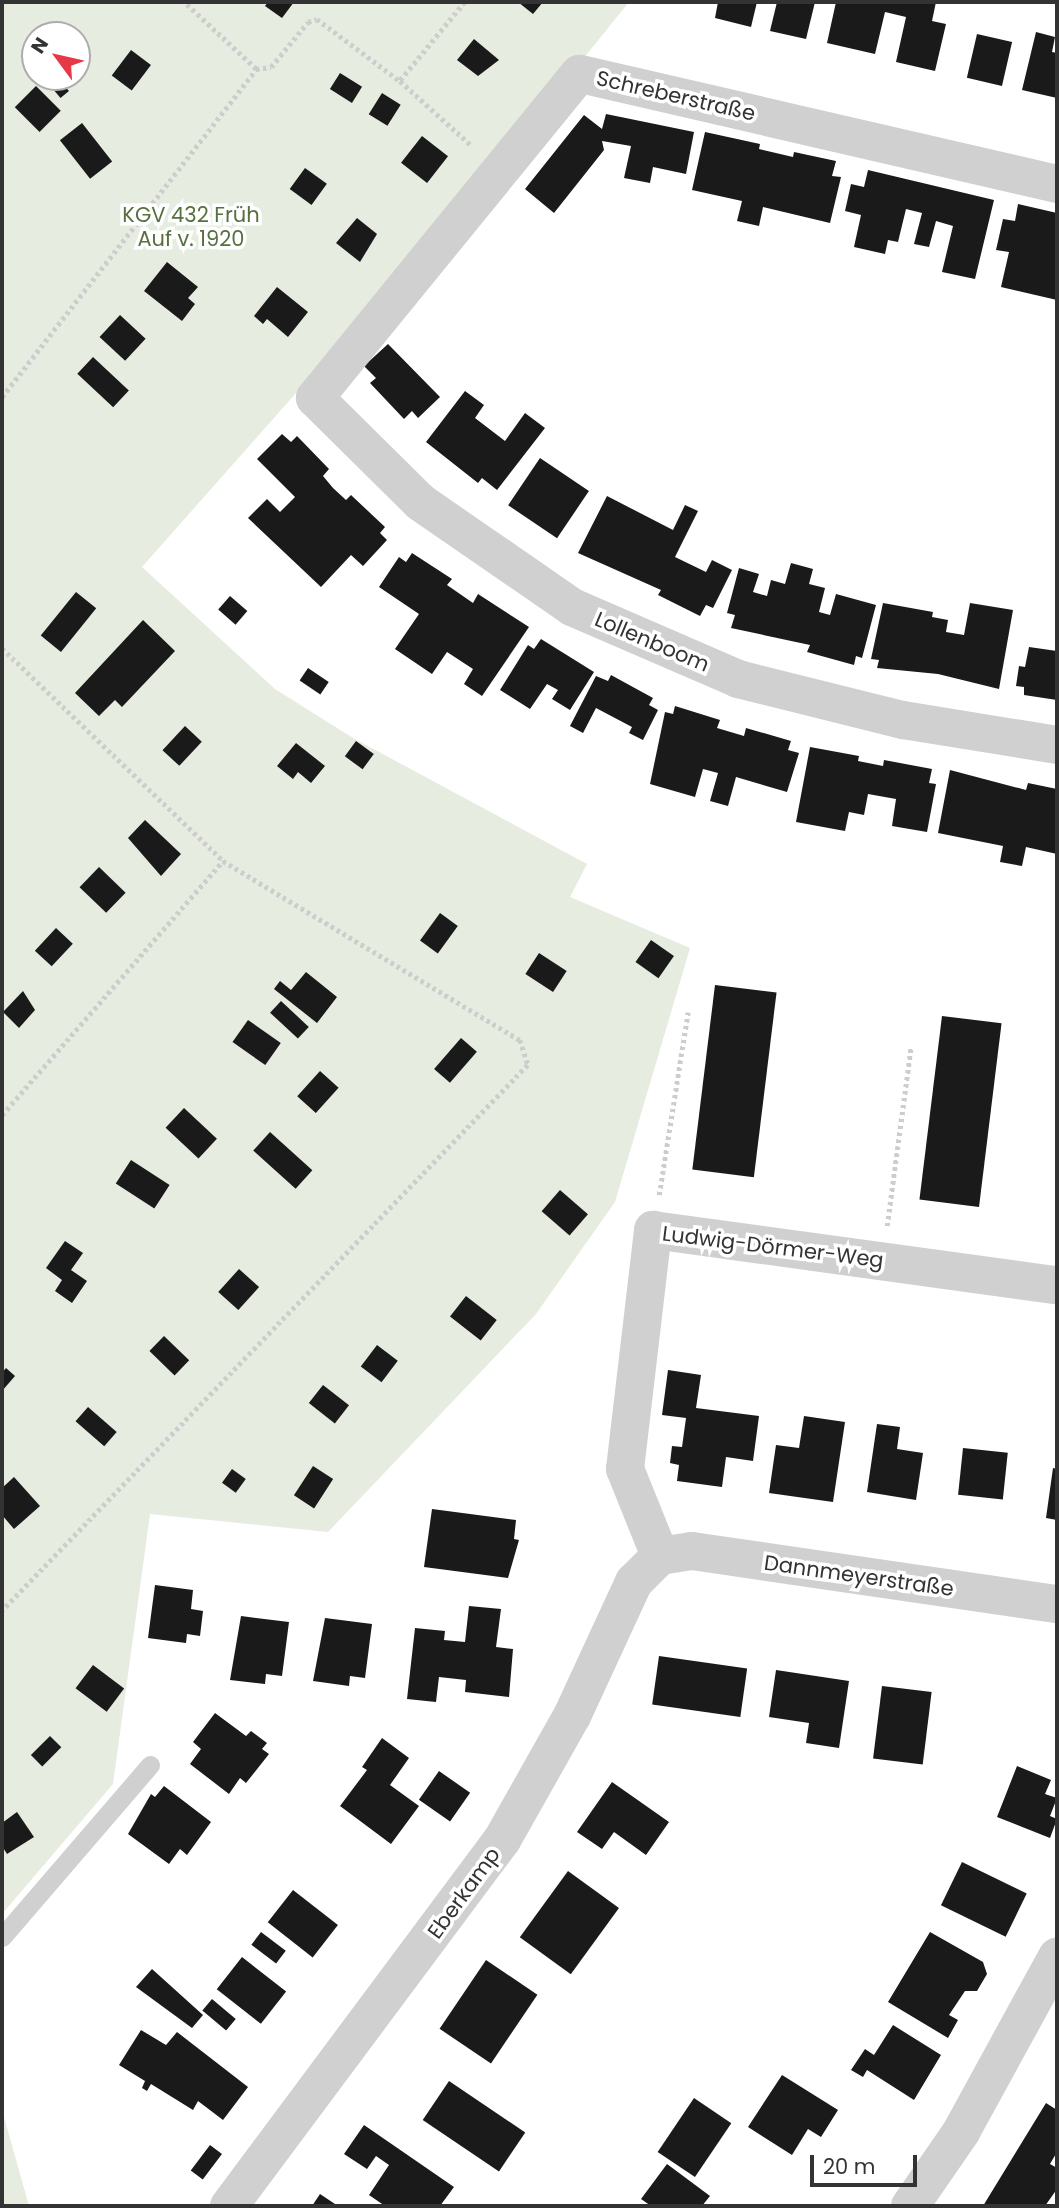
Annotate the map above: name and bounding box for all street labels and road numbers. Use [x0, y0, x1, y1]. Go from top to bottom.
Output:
street label: Schreberstraße [594, 65, 758, 127]
street label: Lollenboom [591, 607, 713, 677]
street label: Ludwig-Dörmer-Weg [661, 1221, 885, 1273]
street label: Dannmeyerstraße [763, 1550, 955, 1602]
street label: Eberkamp [422, 1842, 506, 1944]

